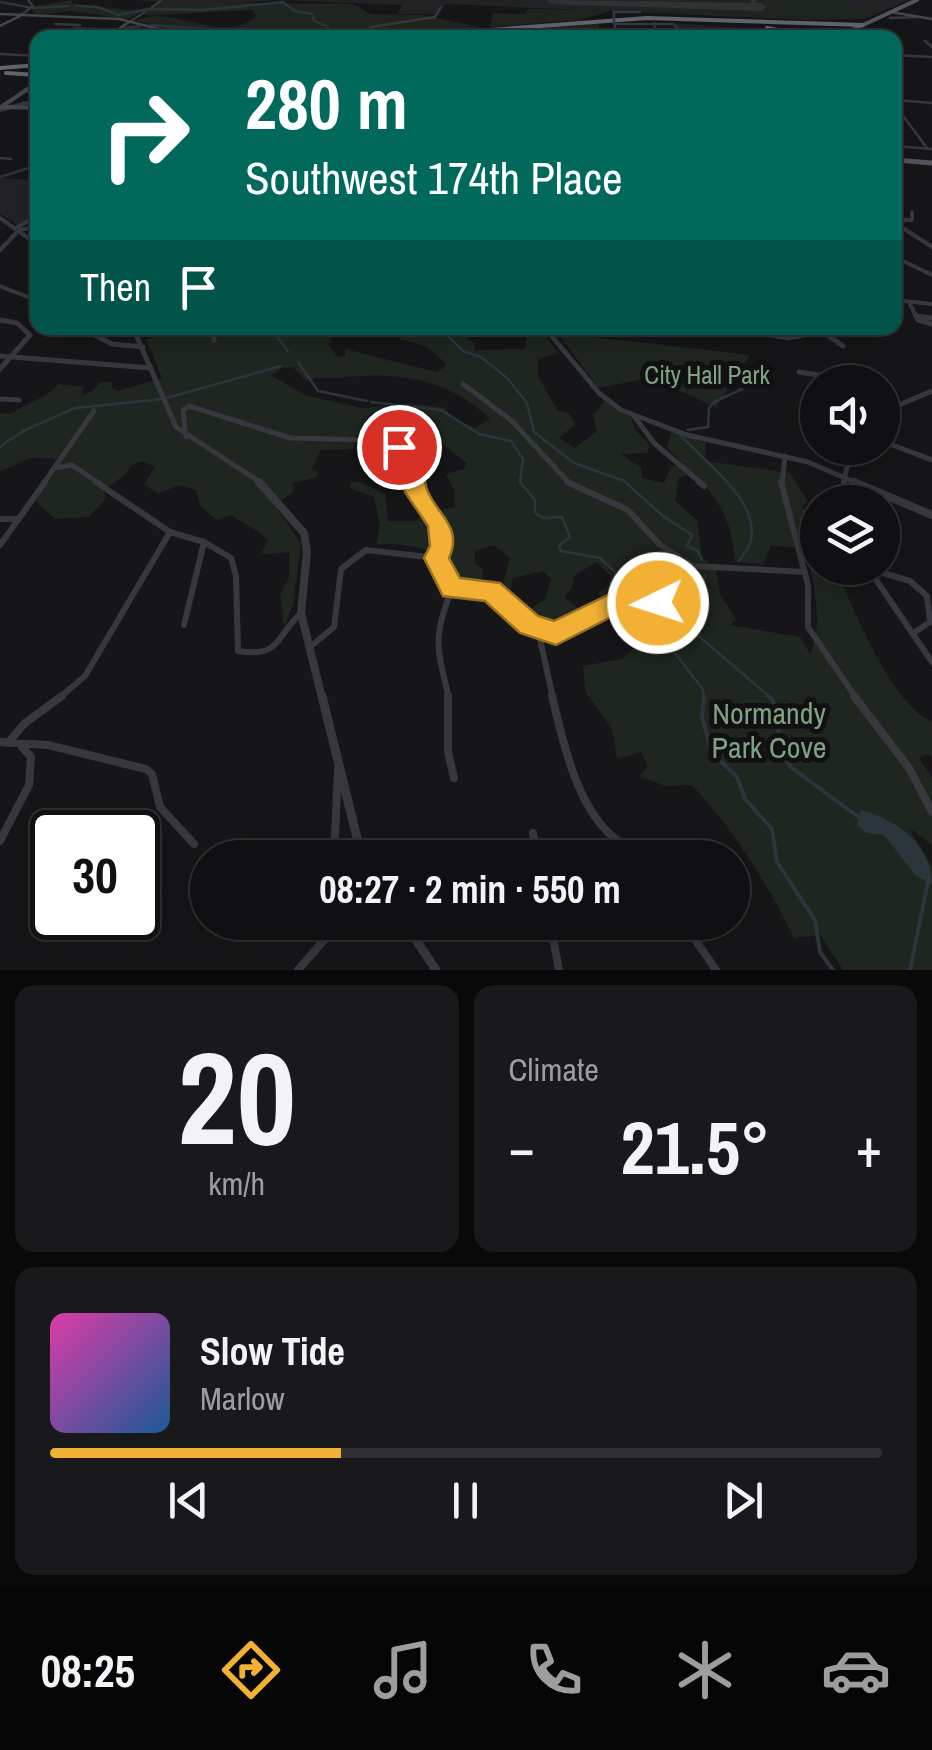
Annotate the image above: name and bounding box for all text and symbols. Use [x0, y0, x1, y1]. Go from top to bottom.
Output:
text: 280 m [245, 57, 408, 151]
icon: right [80, 70, 210, 200]
text: Southwest 174th Place [245, 147, 622, 208]
icon: arrive [171, 260, 226, 315]
text: Then [80, 262, 151, 313]
park label: City Hall Park [644, 358, 770, 392]
map controls [800, 365, 900, 585]
button: sound [800, 365, 900, 465]
pin [357, 405, 442, 490]
icon: arrive [372, 420, 427, 475]
button: layers [800, 485, 900, 585]
position arrow [606, 551, 710, 655]
park label: Normandy Park Cove [712, 693, 826, 767]
speed limit sign: 30 [30, 810, 160, 940]
text: 08:27 · 2 min · 550 m [319, 864, 621, 915]
text: 20 [177, 1009, 296, 1185]
text: Climate [509, 1048, 599, 1091]
text: 21.5° [620, 1096, 770, 1197]
text: − [509, 1110, 535, 1184]
text: + [856, 1110, 882, 1184]
text: km/h [208, 1162, 265, 1205]
text: Slow Tide [200, 1326, 345, 1377]
text: Marlow [200, 1377, 285, 1420]
icon: previous [161, 1473, 216, 1528]
icon: pause [438, 1473, 493, 1528]
icon: next [716, 1473, 771, 1528]
icon: directions [216, 1635, 286, 1705]
icon: music [368, 1635, 438, 1705]
icon: phone [519, 1635, 589, 1705]
icon: climate [670, 1635, 740, 1705]
icon: car [821, 1635, 891, 1705]
text: 08:25 [41, 1640, 135, 1701]

